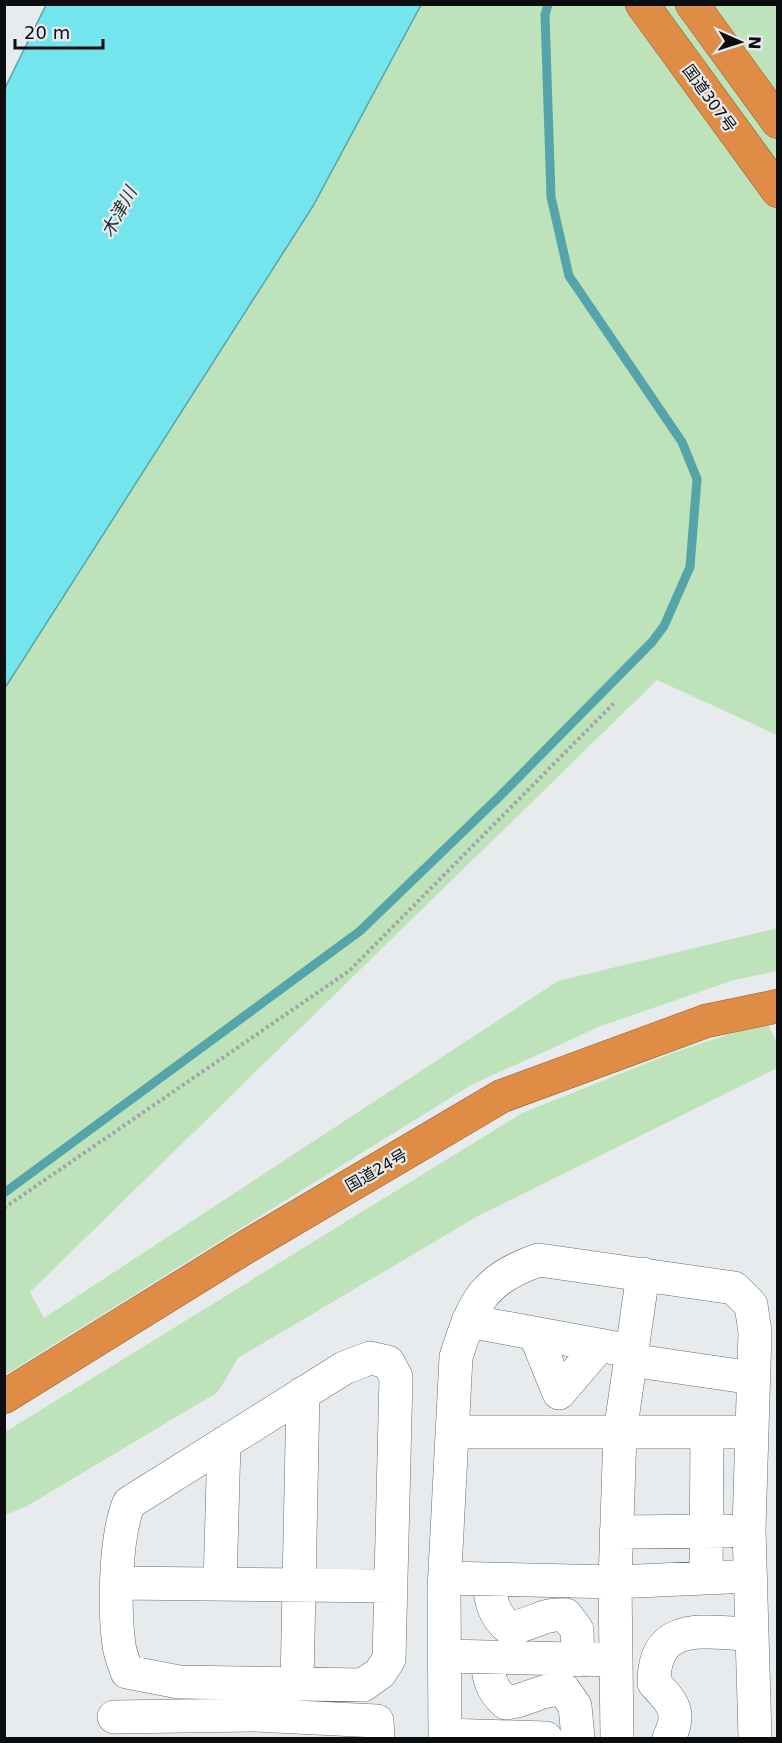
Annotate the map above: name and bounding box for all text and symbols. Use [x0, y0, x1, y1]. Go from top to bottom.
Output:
scale bar [15, 12, 104, 50]
north arrow [710, 12, 770, 72]
text: 20 m [24, 22, 70, 43]
text: N [745, 36, 764, 50]
street label: 国道307号 [679, 61, 740, 136]
water label: 木津川 [96, 181, 142, 240]
street label: 国道24号 [342, 1145, 411, 1196]

